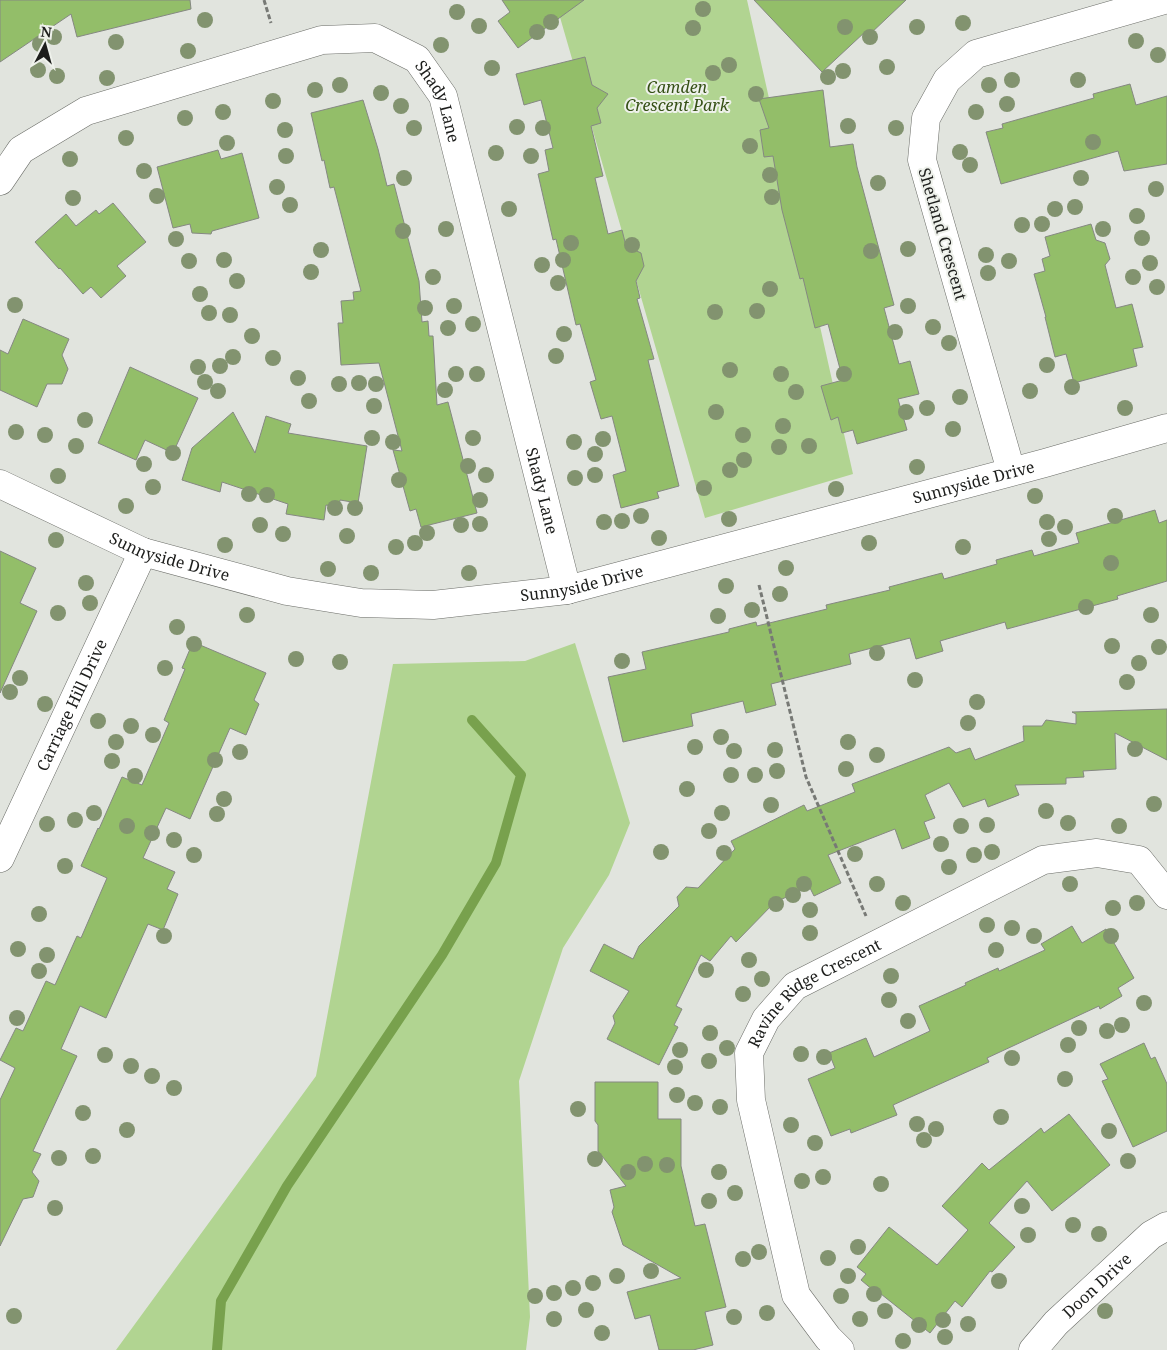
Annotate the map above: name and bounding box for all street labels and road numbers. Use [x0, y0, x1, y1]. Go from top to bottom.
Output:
street label: Shady Lane [410, 56, 465, 145]
street label: Shetland Crescent [914, 165, 973, 303]
street label: Shady Lane [521, 445, 564, 537]
street label: Sunnyside Drive [910, 455, 1037, 509]
street label: Sunnyside Drive [106, 527, 232, 586]
street label: Sunnyside Drive [519, 559, 645, 606]
street label: Carriage Hill Drive [31, 635, 112, 775]
street label: Ravine Ridge Crescent [743, 933, 885, 1051]
street label: Doon Drive [1057, 1248, 1136, 1323]

